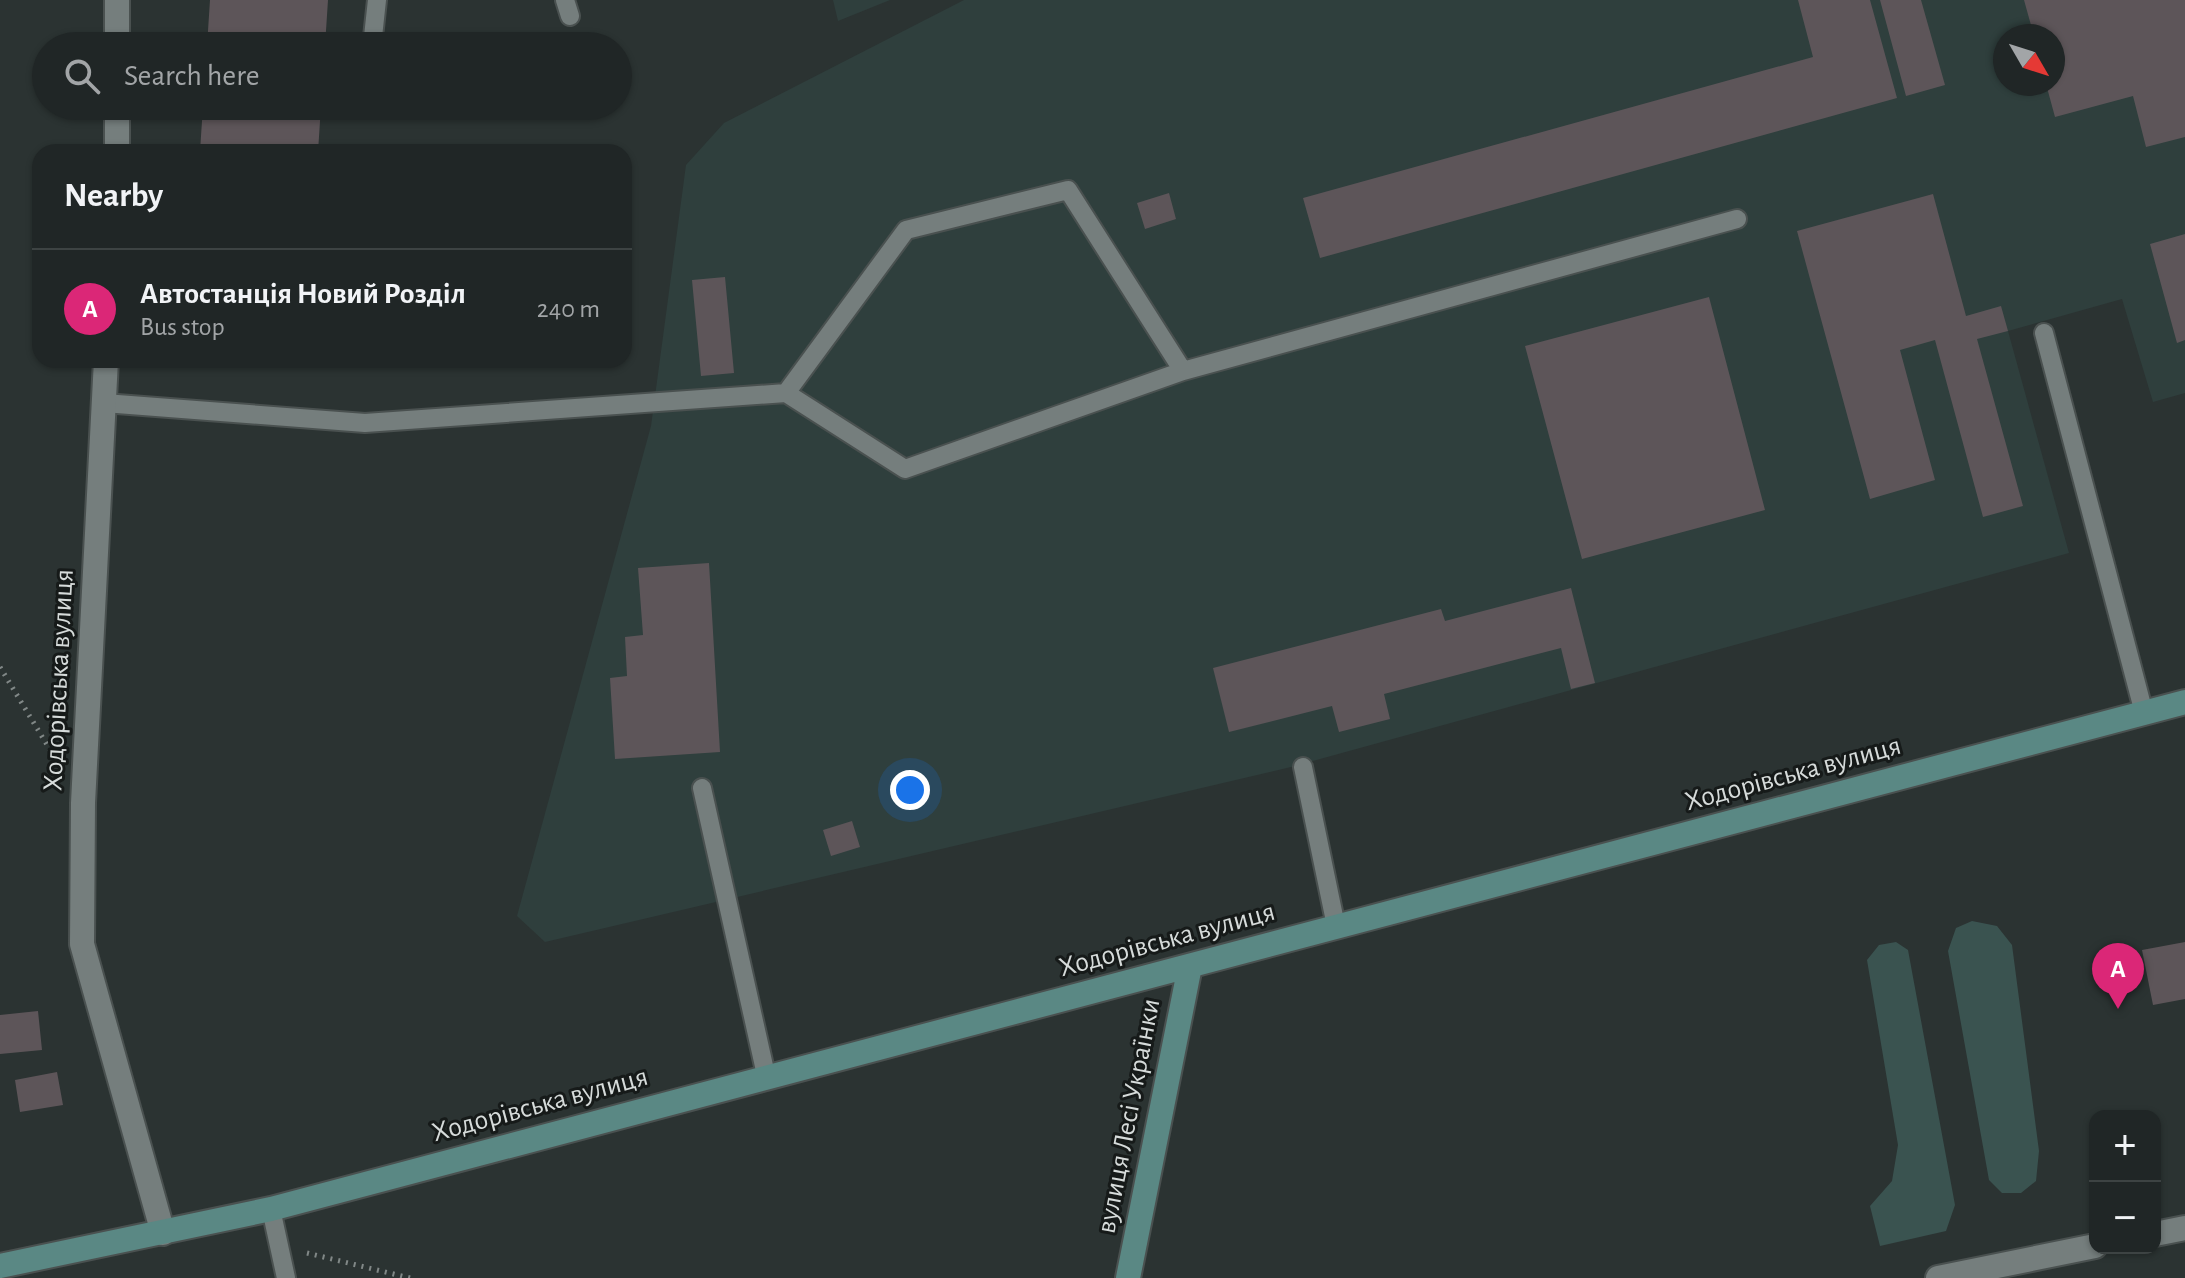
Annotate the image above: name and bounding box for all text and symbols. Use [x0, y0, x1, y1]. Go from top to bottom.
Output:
north arrow [1993, 24, 2065, 96]
search box [32, 32, 632, 120]
icon: search [60, 54, 104, 98]
text: Search here [124, 61, 260, 91]
text: Nearby [64, 179, 163, 213]
text: Автостанція Новий Розділ [140, 279, 466, 309]
text: A [82, 296, 98, 322]
text: 240 m [537, 296, 600, 322]
text: Bus stop [140, 314, 225, 340]
street label: Ходорівська вулиця [39, 568, 79, 792]
street label: Ходорівська вулиця [1682, 732, 1904, 816]
your location [890, 770, 930, 810]
street label: Ходорівська вулиця [1056, 898, 1278, 982]
pin: A [2092, 943, 2144, 1009]
street label: вулиця Лесі Українки [1092, 996, 1166, 1236]
street label: Ходорівська вулиця [429, 1063, 651, 1147]
map controls [2089, 1110, 2161, 1254]
button: + [2089, 1110, 2161, 1182]
button: − [2089, 1182, 2161, 1254]

